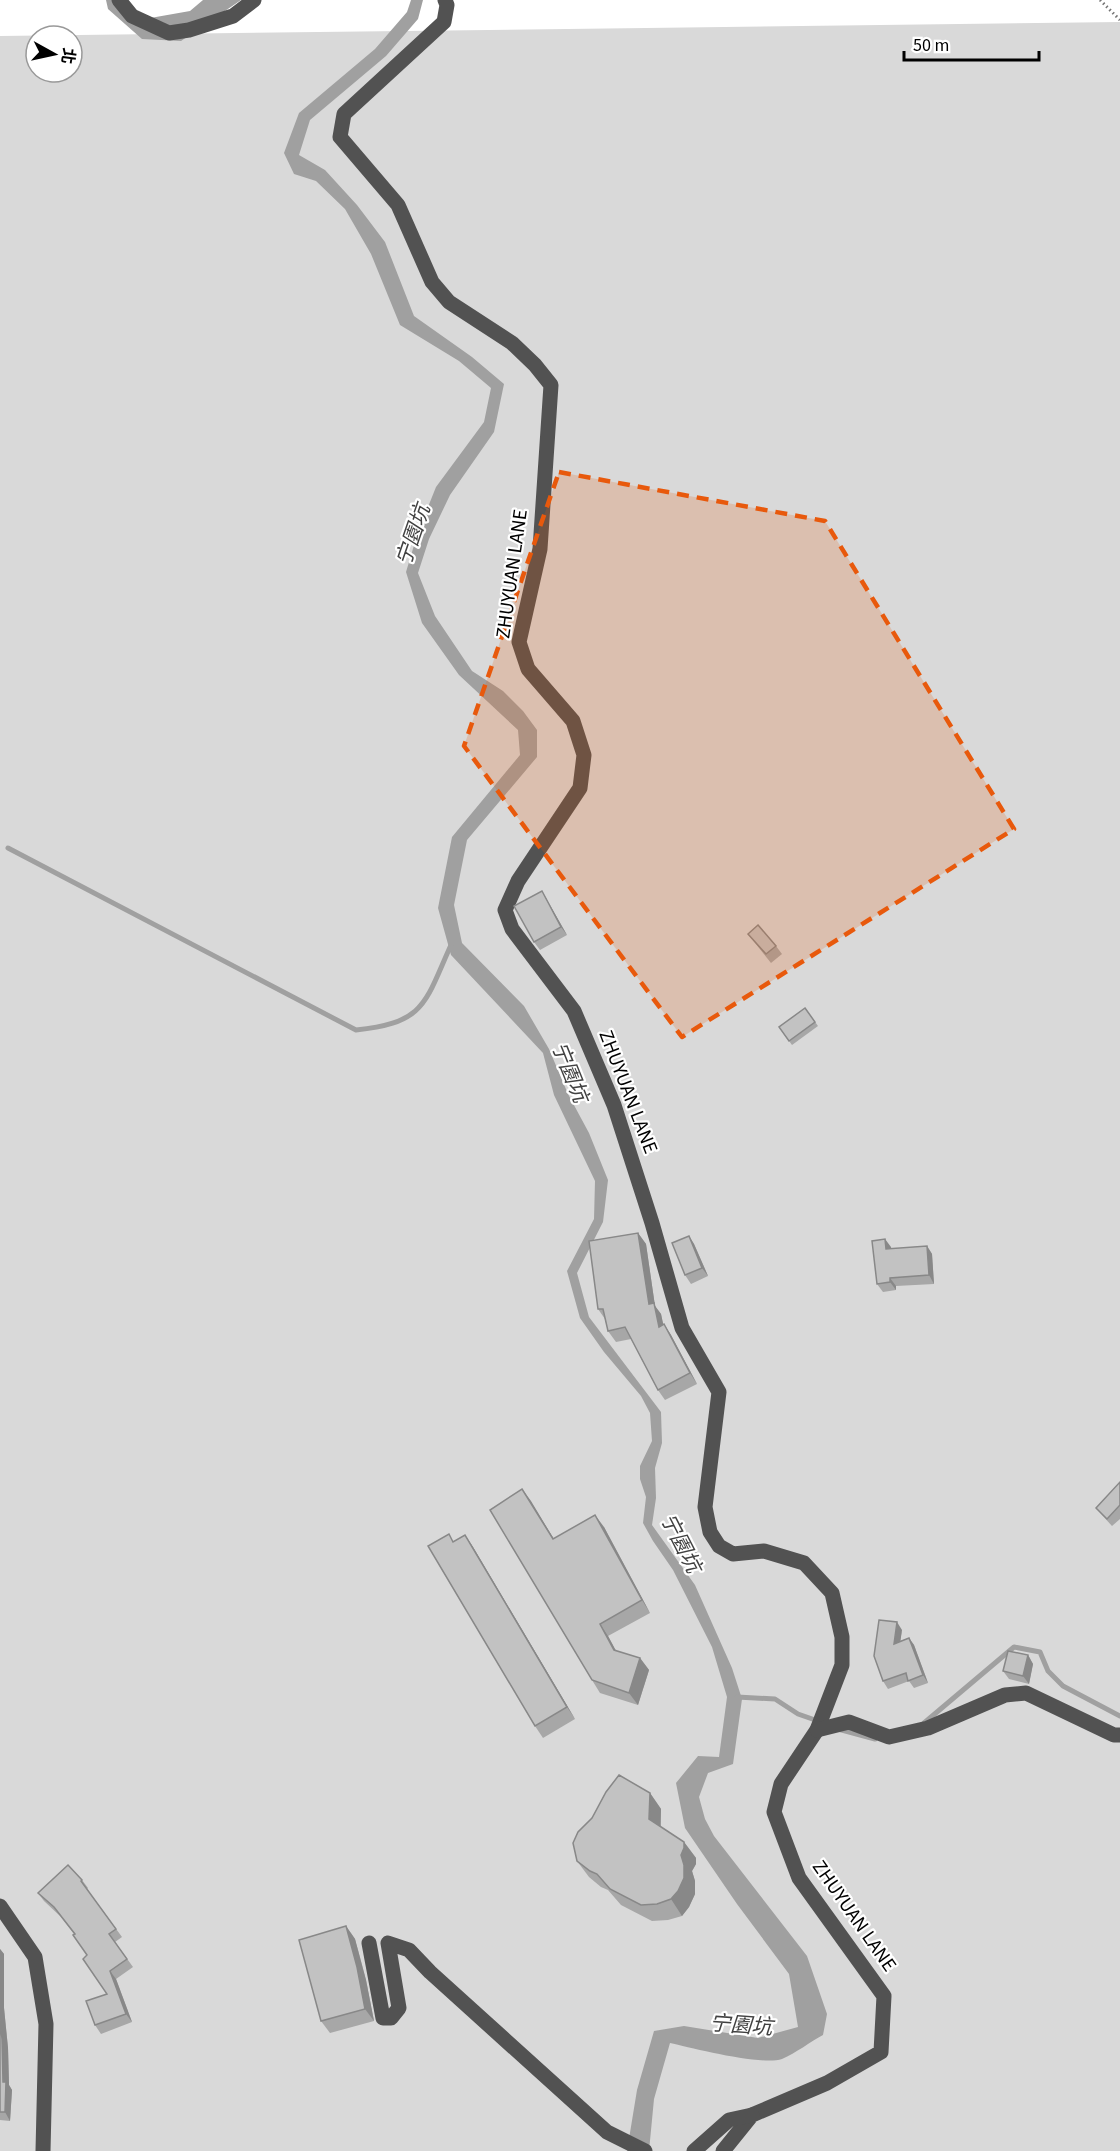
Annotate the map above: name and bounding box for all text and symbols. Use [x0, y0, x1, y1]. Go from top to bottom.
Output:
north arrow [24, 24, 84, 84]
scale bar [904, 24, 1039, 62]
text: 50 m [913, 33, 949, 58]
text: 北 [56, 46, 80, 65]
water label: 宁園坑 [389, 497, 438, 570]
street label: ZHUYUAN LANE [489, 508, 535, 640]
street label: ZHUYUAN LANE [592, 1026, 664, 1158]
water label: 宁園坑 [544, 1037, 597, 1110]
water label: 宁園坑 [653, 1508, 710, 1581]
street label: ZHUYUAN LANE [805, 1855, 903, 1977]
water label: 宁園坑 [709, 2008, 776, 2042]

